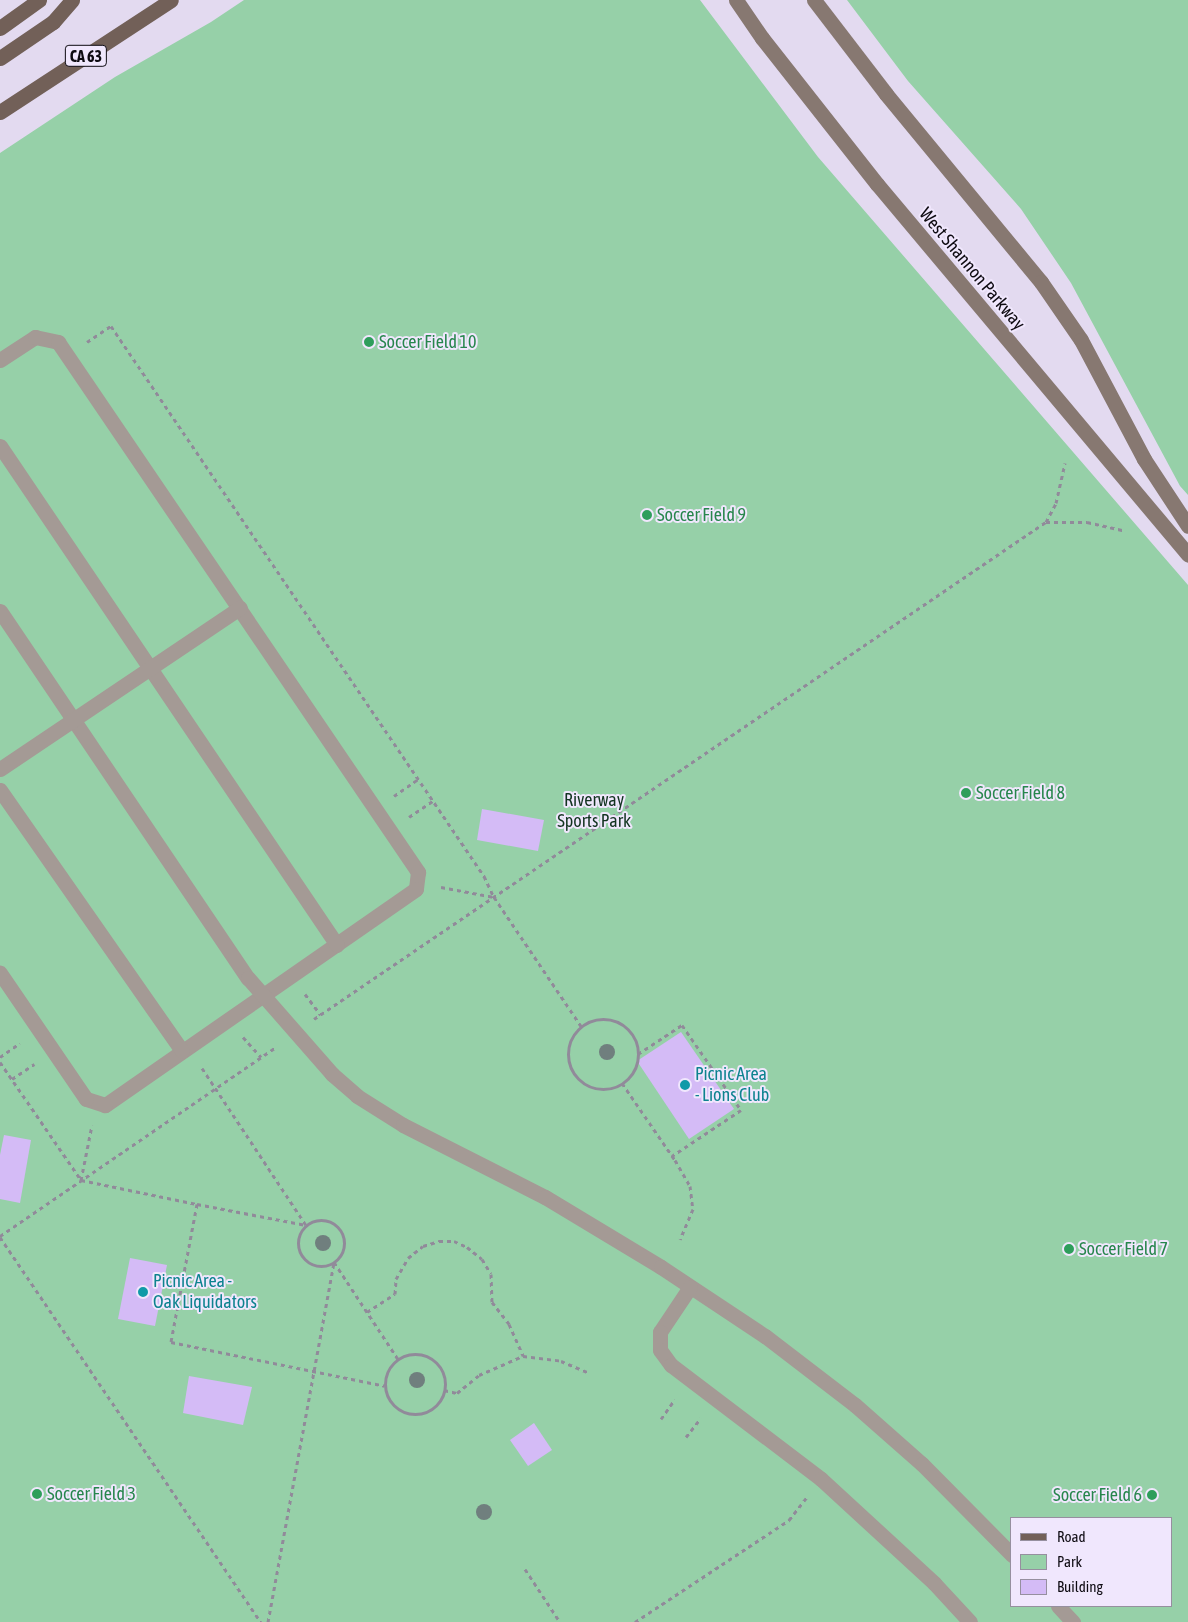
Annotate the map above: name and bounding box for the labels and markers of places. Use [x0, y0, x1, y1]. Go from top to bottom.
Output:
place label: Soccer Field 10 [379, 331, 476, 353]
marker: Soccer Field 10 [363, 336, 375, 348]
place label: Soccer Field 9 [657, 504, 746, 526]
marker: Soccer Field 9 [641, 509, 653, 521]
place label: Soccer Field 8 [976, 782, 1065, 804]
marker: Soccer Field 8 [960, 787, 972, 799]
place label: Picnic Area - Lions Club [695, 1064, 769, 1106]
marker: Picnic Area - Lions Club [679, 1079, 691, 1091]
place label: Soccer Field 7 [1079, 1238, 1168, 1260]
marker: Soccer Field 7 [1063, 1243, 1075, 1255]
place label: Picnic Area - Oak Liquidators [153, 1271, 257, 1314]
marker: Picnic Area - Oak Liquidators [137, 1286, 149, 1298]
place label: Soccer Field 3 [47, 1483, 136, 1505]
place label: Soccer Field 6 [1053, 1484, 1142, 1506]
marker: Soccer Field 3 [31, 1488, 43, 1500]
marker: Soccer Field 6 [1146, 1489, 1158, 1501]

